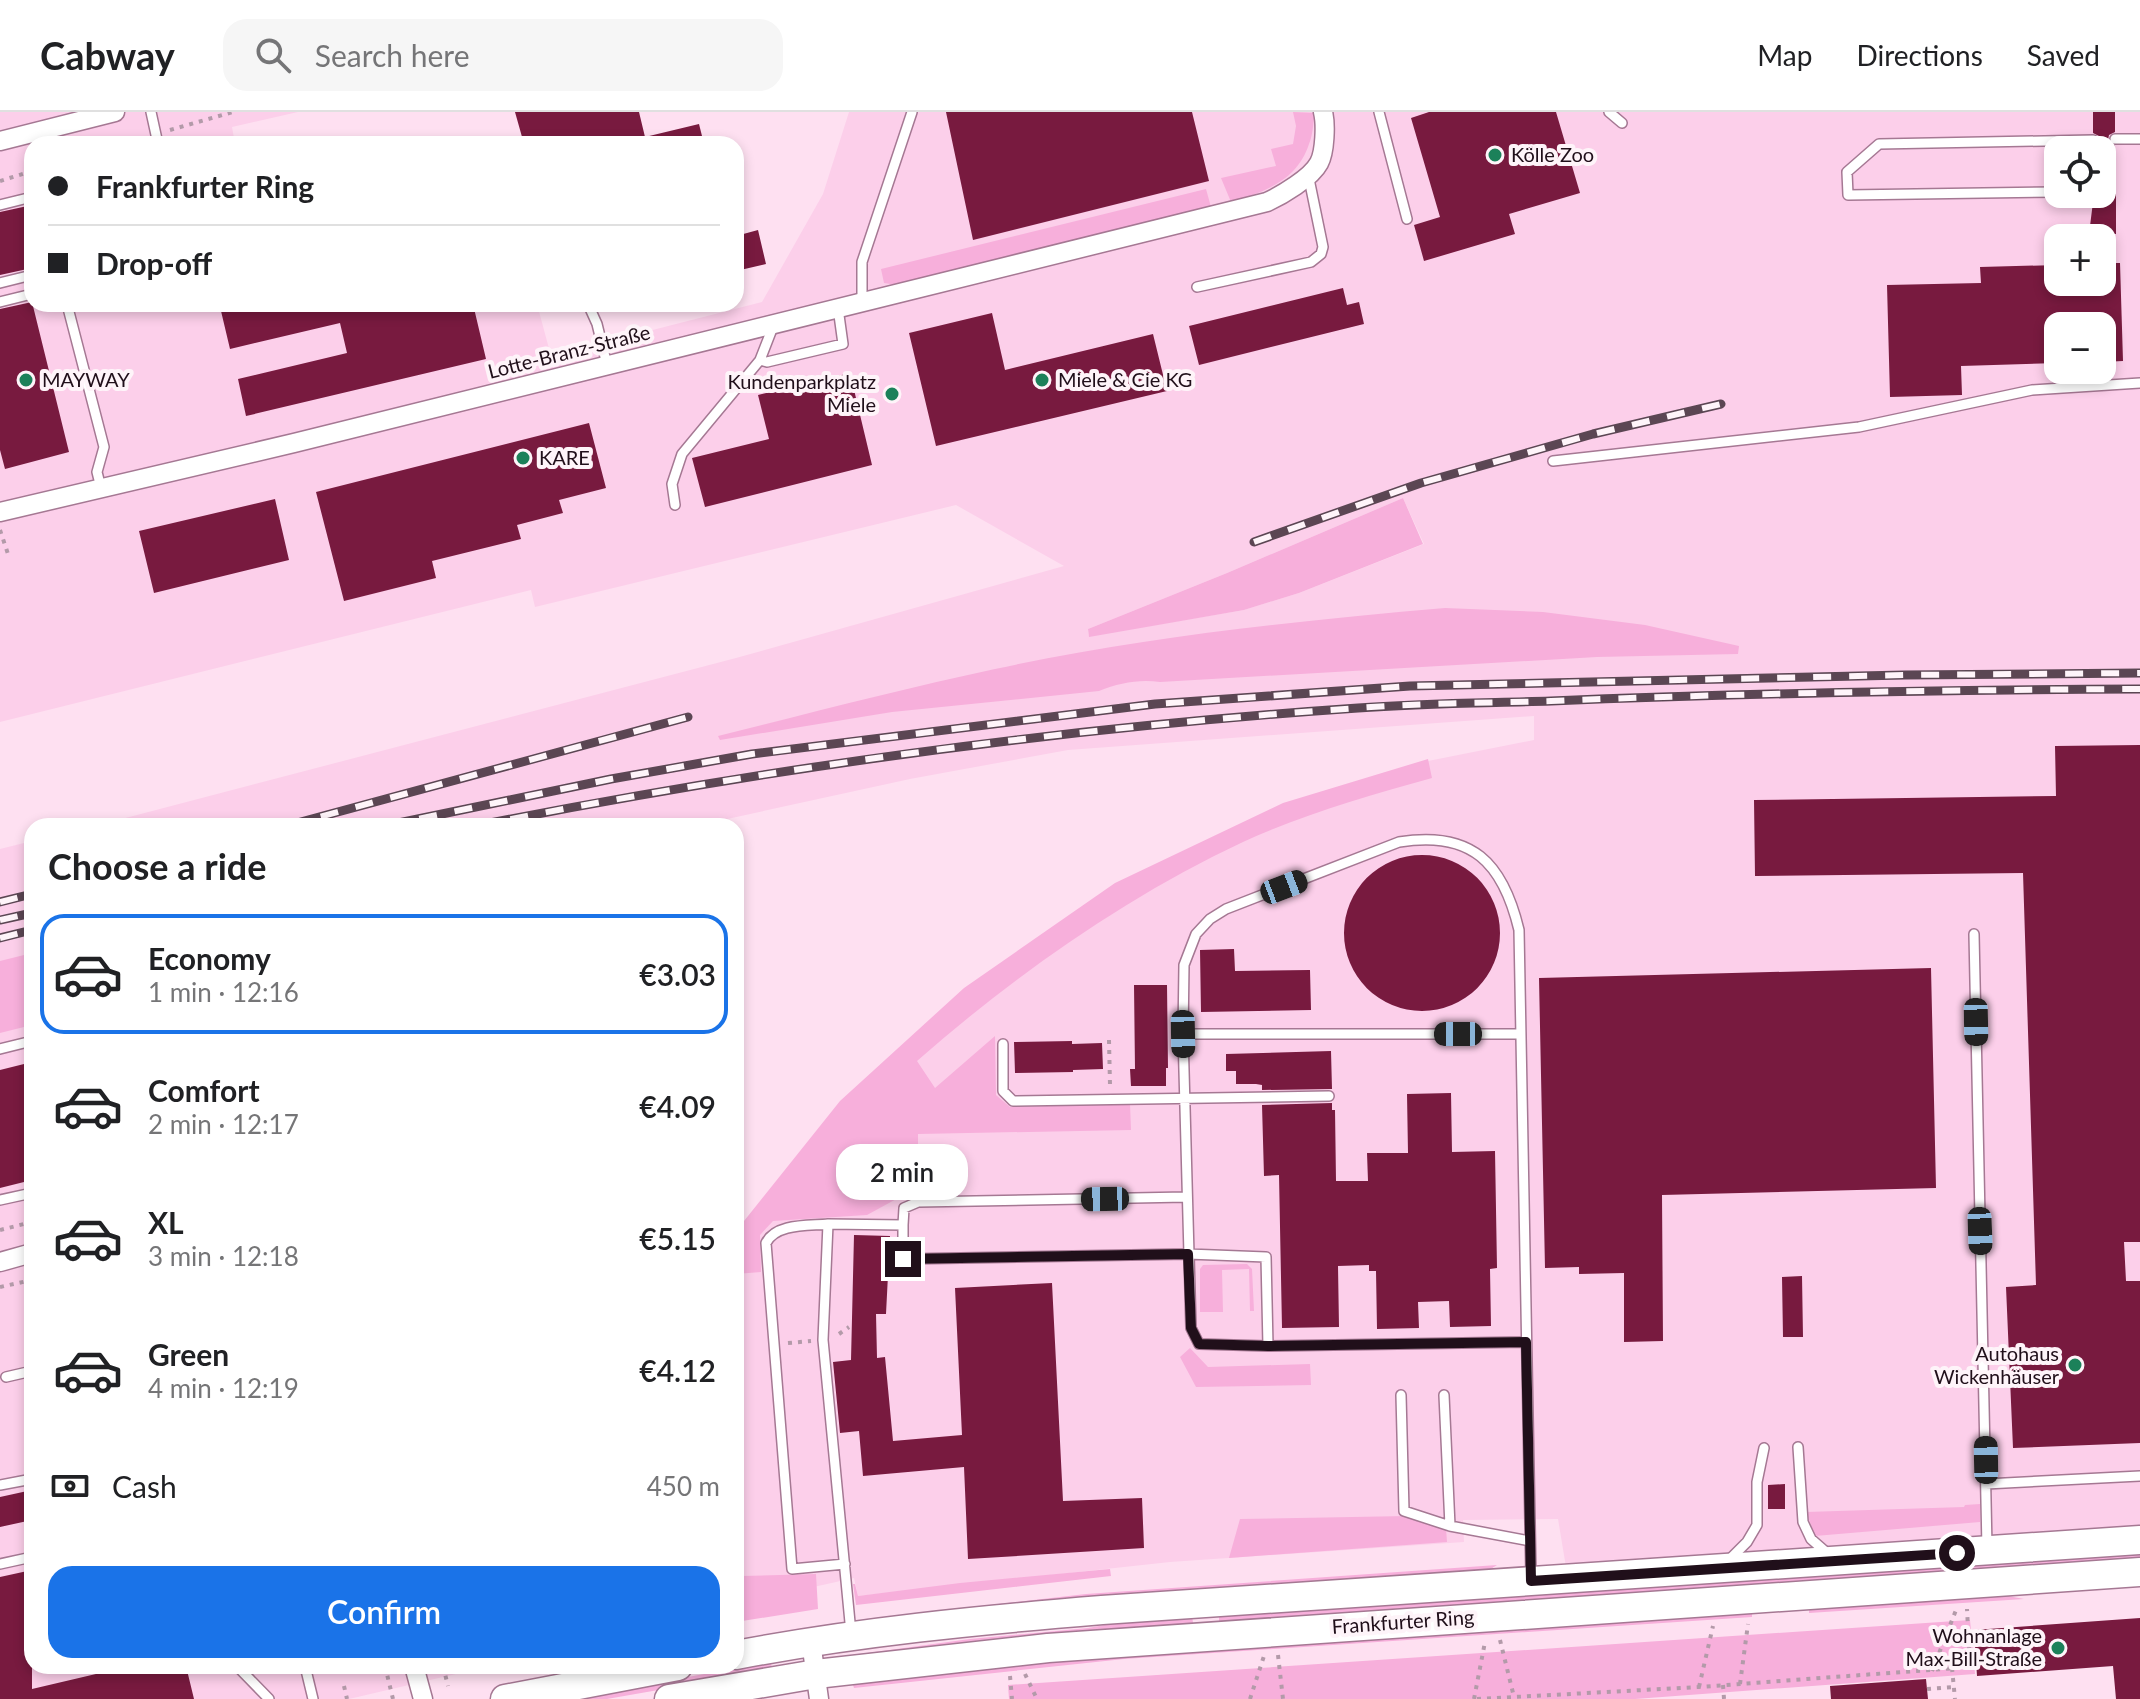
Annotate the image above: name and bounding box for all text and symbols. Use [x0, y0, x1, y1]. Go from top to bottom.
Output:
search box [223, 19, 783, 91]
text: Cabway [40, 32, 175, 78]
icon: search [251, 33, 295, 77]
text: Search here [315, 37, 470, 73]
text: Map [1757, 38, 1812, 72]
text: Directions [1856, 38, 1983, 72]
text: Saved [2027, 38, 2100, 72]
map controls [2044, 136, 2116, 384]
button: locate [2044, 136, 2116, 208]
place label: Kölle Zoo [1511, 142, 1594, 166]
marker: Kölle Zoo [1486, 146, 1504, 164]
text: Frankfurter Ring [96, 168, 314, 204]
button: + [2044, 224, 2116, 296]
text: Drop-off [96, 245, 212, 281]
button: − [2044, 312, 2116, 384]
street label: Lotte-Branz-Straße [485, 319, 652, 383]
place label: MAYWAY [42, 367, 130, 391]
place label: Miele & Cie KG [1058, 367, 1192, 391]
place label: Kundenparkplatz Miele [727, 369, 876, 416]
marker: MAYWAY [17, 371, 35, 389]
marker: Miele & Cie KG [1033, 371, 1051, 389]
marker: Kundenparkplatz Miele [883, 385, 901, 403]
place label: KARE [539, 445, 590, 469]
marker: KARE [514, 449, 532, 467]
text: Choose a ride [48, 844, 267, 888]
car [1257, 867, 1311, 907]
icon: car [52, 938, 124, 1010]
text: Economy [148, 940, 271, 976]
text: €3.03 [639, 956, 716, 992]
text: 1 min · 12:16 [148, 976, 299, 1008]
car [1964, 998, 1988, 1046]
car [1171, 1010, 1195, 1058]
car [1434, 1022, 1482, 1046]
icon: car [52, 1070, 124, 1142]
text: Comfort [148, 1072, 260, 1108]
text: €4.09 [639, 1088, 716, 1124]
text: 2 min · 12:17 [148, 1108, 299, 1140]
callout: 2 min [837, 1143, 969, 1199]
text: 2 min [870, 1156, 934, 1188]
car [1081, 1187, 1129, 1211]
icon: car [52, 1202, 124, 1274]
text: XL [148, 1204, 184, 1240]
car [1967, 1207, 1993, 1255]
text: €5.15 [639, 1220, 716, 1256]
text: 3 min · 12:18 [148, 1240, 299, 1272]
route end [885, 1241, 921, 1277]
icon: car [52, 1334, 124, 1406]
text: Green [148, 1336, 229, 1372]
place label: Autohaus Wickenhäuser [1934, 1341, 2060, 1388]
text: €4.12 [639, 1352, 716, 1388]
marker: Autohaus Wickenhäuser [2066, 1356, 2084, 1374]
text: 4 min · 12:19 [148, 1372, 299, 1404]
car [1974, 1436, 1998, 1484]
icon: cash [48, 1464, 92, 1508]
text: Cash [112, 1468, 177, 1504]
text: 450 m [647, 1470, 720, 1502]
route start [1939, 1535, 1975, 1571]
button: Confirm [48, 1566, 720, 1658]
street label: Frankfurter Ring [1331, 1604, 1475, 1638]
place label: Wohnanlage Max-Bill-Straße [1906, 1623, 2042, 1670]
marker: Wohnanlage Max-Bill-Straße [2049, 1639, 2067, 1657]

